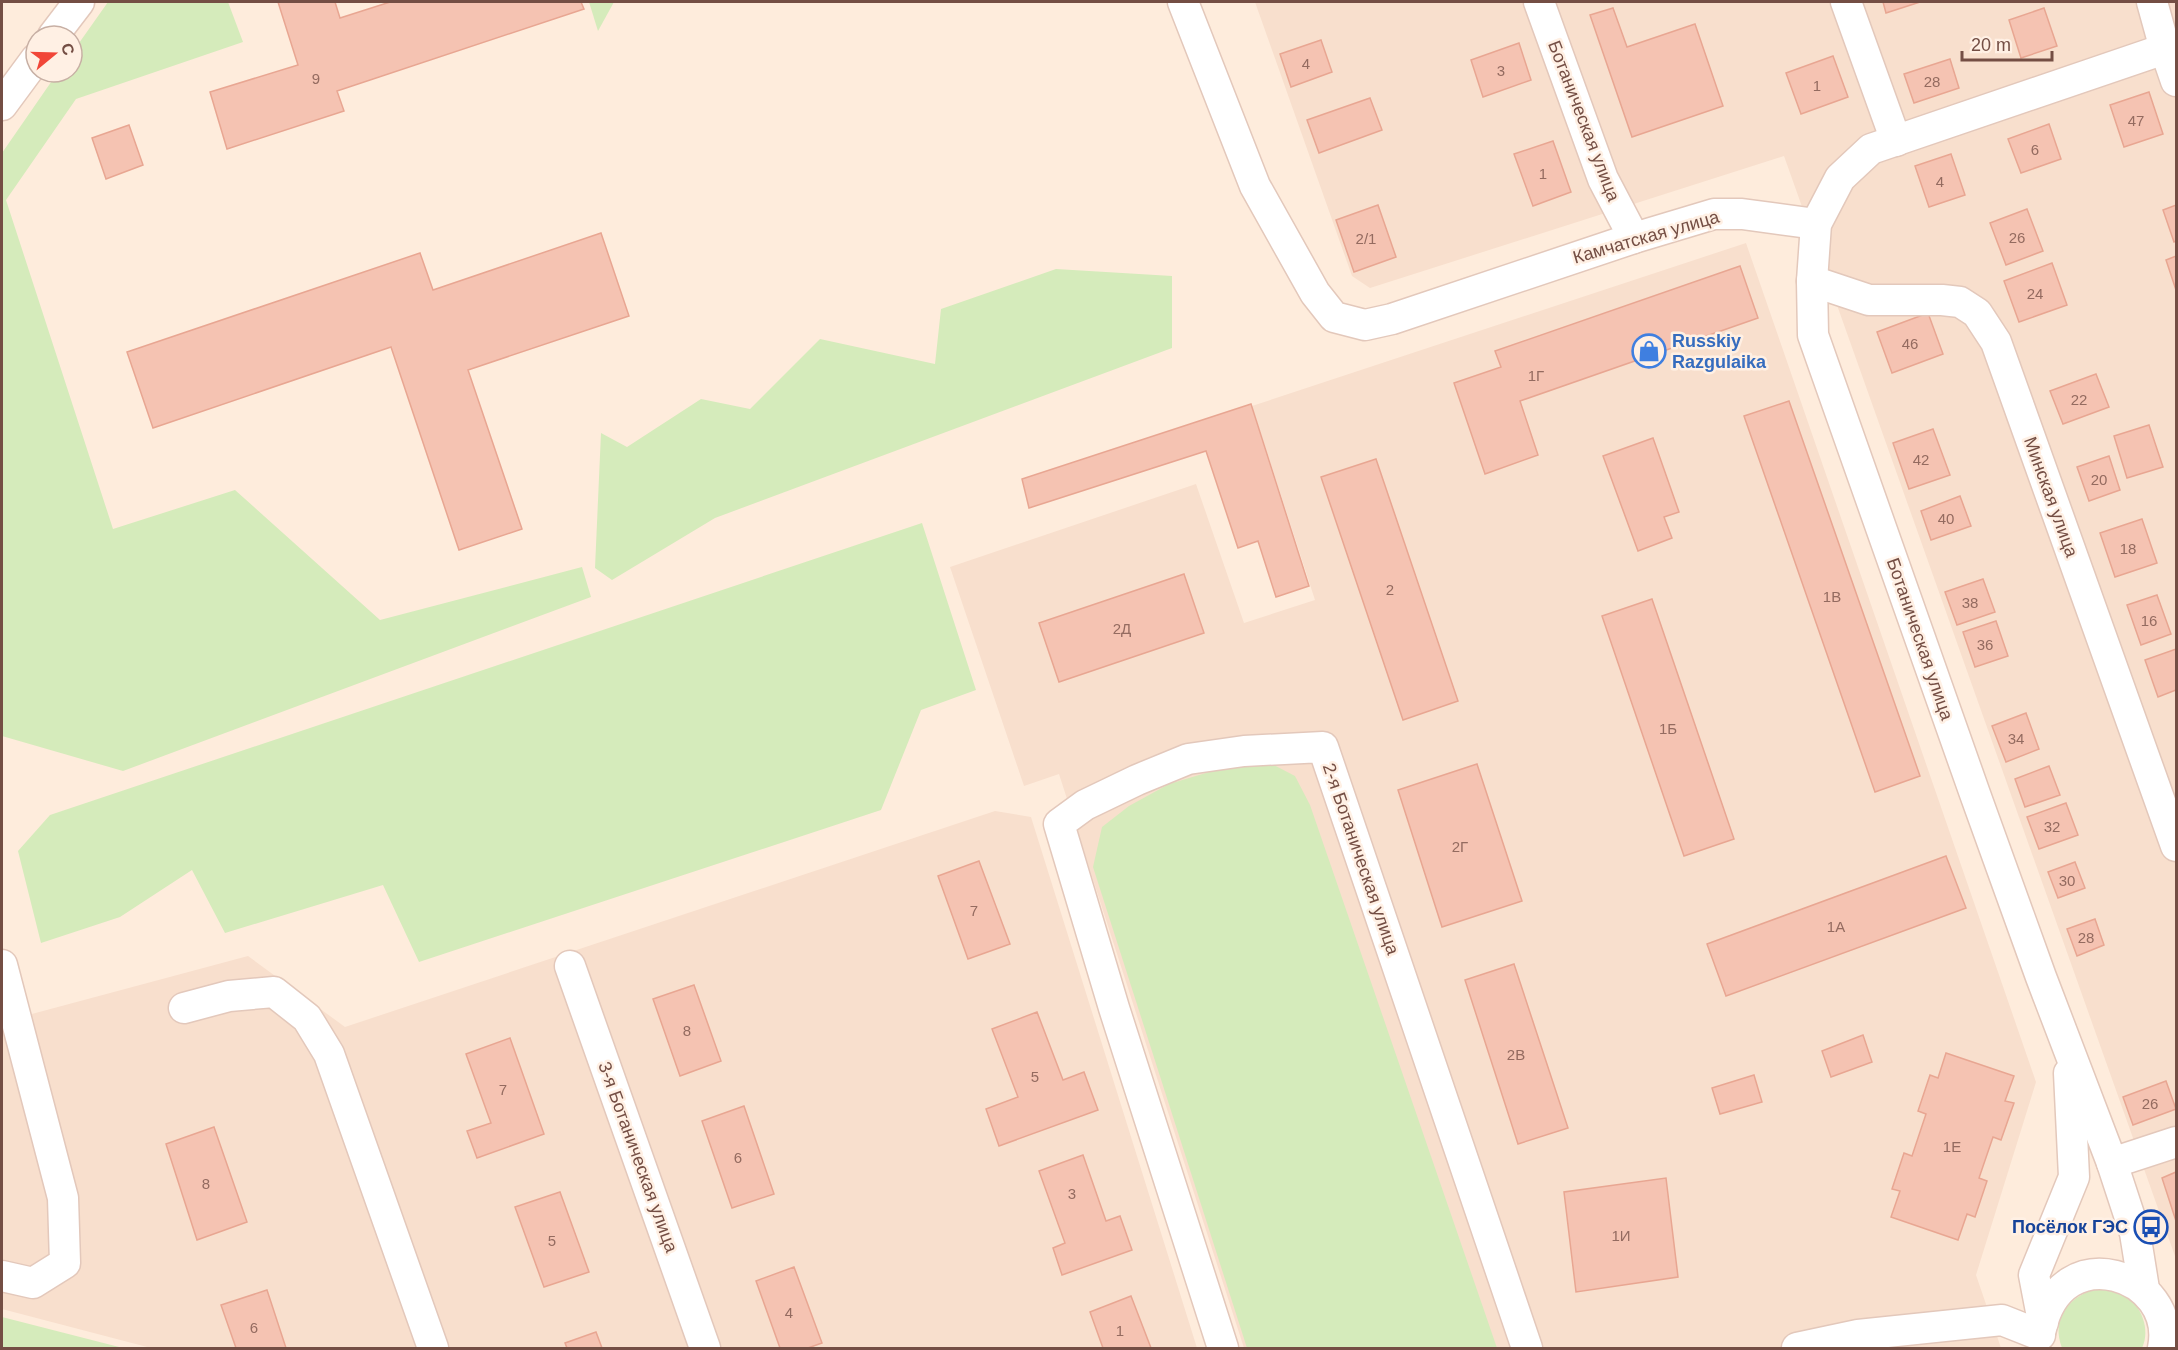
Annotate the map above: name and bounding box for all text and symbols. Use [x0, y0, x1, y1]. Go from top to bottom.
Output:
north arrow [24, 24, 84, 84]
scale bar [1962, 24, 2052, 62]
text: 20 m [1971, 35, 2011, 55]
street label: Ботаническая улица [1544, 38, 1624, 205]
text: С [58, 41, 78, 58]
house number: 4 [1302, 55, 1310, 72]
house number: 3 [1497, 62, 1505, 79]
house number: 9 [312, 70, 320, 87]
house number: 28 [1924, 73, 1940, 90]
house number: 1 [1813, 77, 1821, 94]
house number: 47 [2128, 112, 2144, 129]
house number: 6 [2031, 141, 2039, 158]
house number: 1 [1539, 165, 1547, 182]
house number: 4 [1936, 173, 1944, 190]
street label: Камчатская улица [1570, 206, 1722, 267]
house number: 26 [2009, 229, 2025, 246]
house number: 2/1 [1356, 230, 1376, 247]
house number: 24 [2027, 285, 2043, 302]
place label: Russkiy Razgulaika [1672, 331, 1767, 372]
shop icon: Russkiy Razgulaika [1631, 333, 1667, 369]
house number: 46 [1902, 335, 1918, 352]
house number: 1Г [1528, 367, 1544, 384]
house number: 22 [2071, 391, 2087, 408]
street label: Минская улица [2020, 434, 2082, 561]
house number: 42 [1913, 451, 1929, 468]
house number: 20 [2091, 471, 2107, 488]
house number: 40 [1938, 510, 1954, 527]
house number: 18 [2120, 540, 2136, 557]
street label: Ботаническая улица [1883, 555, 1958, 724]
house number: 2 [1386, 581, 1394, 598]
house number: 1В [1823, 588, 1841, 605]
house number: 38 [1962, 594, 1978, 611]
house number: 16 [2141, 612, 2157, 629]
house number: 2Д [1113, 620, 1131, 637]
house number: 36 [1977, 636, 1993, 653]
house number: 1Б [1659, 720, 1677, 737]
house number: 34 [2008, 730, 2024, 747]
street label: 2-я Ботаническая улица [1319, 761, 1404, 958]
house number: 32 [2044, 818, 2060, 835]
house number: 2Г [1452, 838, 1468, 855]
house number: 30 [2059, 872, 2075, 889]
house number: 7 [970, 902, 978, 919]
house number: 1А [1827, 918, 1845, 935]
house number: 28 [2078, 929, 2094, 946]
house number: 8 [683, 1022, 691, 1039]
house number: 2В [1507, 1046, 1525, 1063]
street label: 3-я Ботаническая улица [594, 1059, 682, 1256]
house number: 5 [1031, 1068, 1039, 1085]
house number: 7 [499, 1081, 507, 1098]
house number: 26 [2142, 1095, 2158, 1112]
house number: 1Е [1943, 1138, 1961, 1155]
house number: 6 [734, 1149, 742, 1166]
house number: 8 [202, 1175, 210, 1192]
house number: 3 [1068, 1185, 1076, 1202]
bus stop icon: Посёлок ГЭС [2133, 1209, 2169, 1245]
place label: Посёлок ГЭС [2012, 1217, 2128, 1237]
house number: 1И [1611, 1227, 1631, 1244]
house number: 5 [548, 1232, 556, 1249]
house number: 4 [785, 1304, 793, 1321]
house number: 6 [250, 1319, 258, 1336]
house number: 1 [1116, 1322, 1124, 1339]

